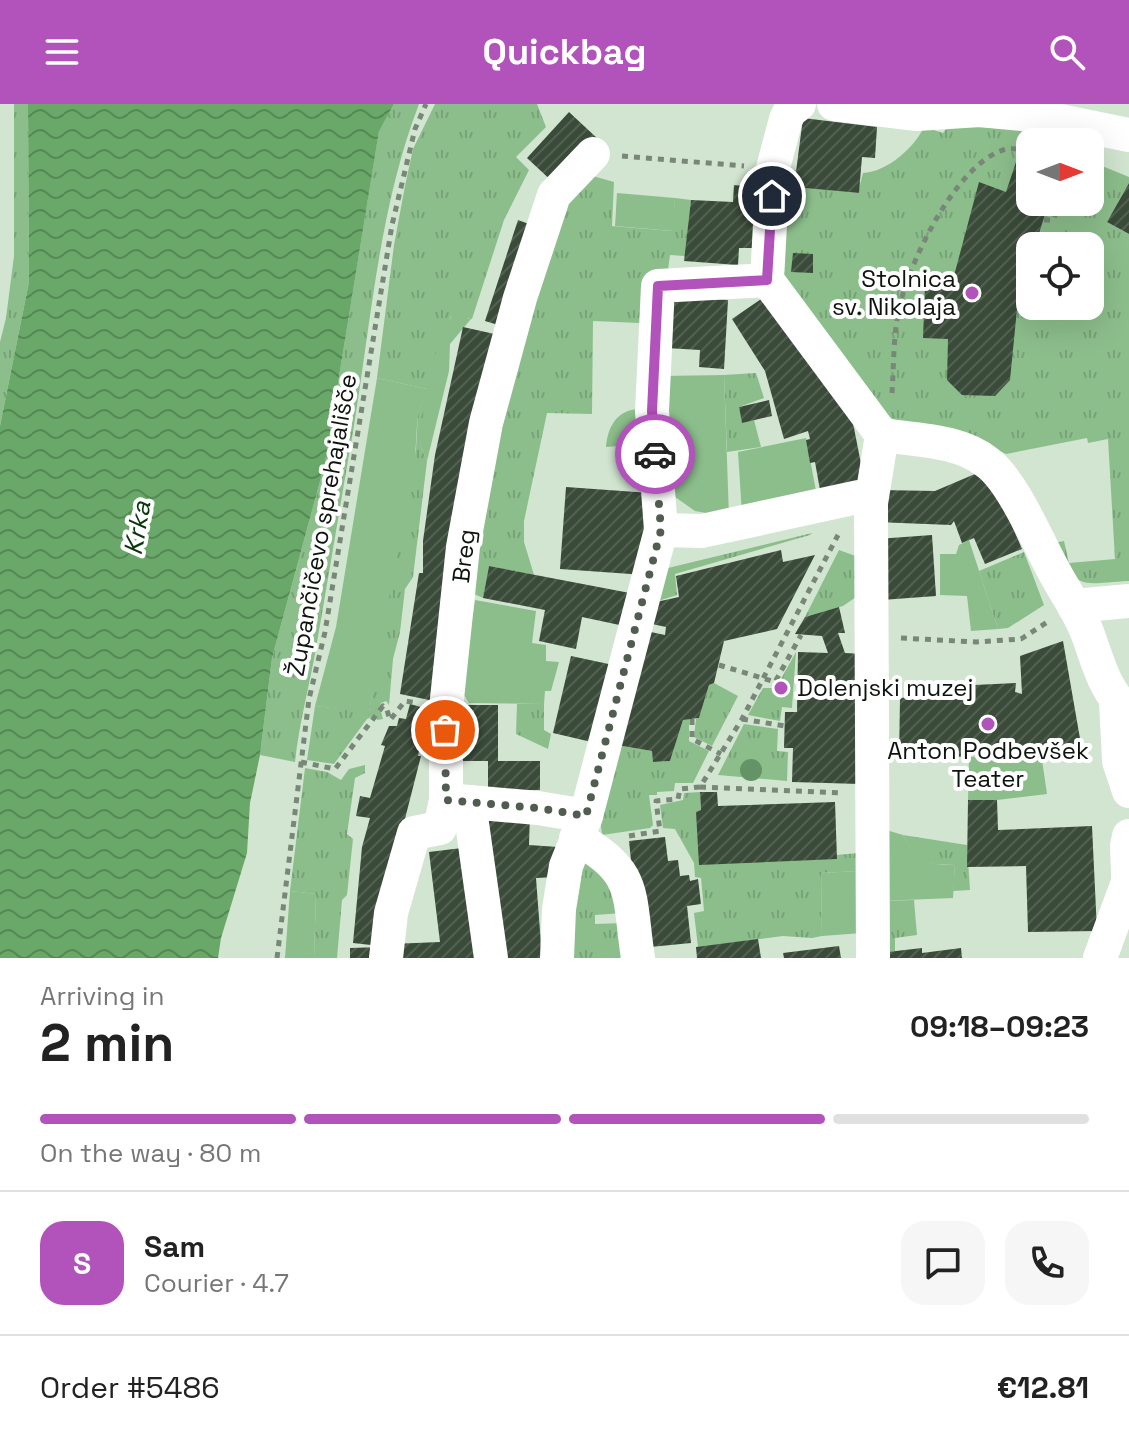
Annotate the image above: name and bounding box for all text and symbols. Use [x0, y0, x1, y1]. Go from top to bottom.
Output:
text: Quickbag [483, 29, 646, 75]
icon: menu [40, 30, 84, 74]
icon: search [1045, 30, 1089, 74]
north arrow [1016, 128, 1104, 216]
map controls [1016, 128, 1104, 320]
pin [738, 162, 806, 230]
icon: home [750, 174, 794, 218]
button: locate [1016, 232, 1104, 320]
place label: Stolnica sv. Nikolaja [832, 263, 956, 322]
marker: Stolnica sv. Nikolaja [963, 284, 981, 302]
street label: Župančičevo sprehajališče [280, 371, 363, 678]
courier [615, 414, 695, 494]
icon: car [633, 432, 677, 476]
water label: Krka [116, 497, 159, 558]
street label: Breg [445, 527, 482, 585]
place label: Dolenjski muzej [797, 672, 973, 703]
marker: Dolenjski muzej [772, 679, 790, 697]
pin [411, 696, 479, 764]
icon: bag [423, 708, 467, 752]
marker: Anton Podbevšek Teater [979, 715, 997, 733]
place label: Anton Podbevšek Teater [887, 735, 1089, 794]
text: Arriving in [40, 979, 164, 1013]
text: 09:18–09:23 [910, 1007, 1089, 1046]
text: 2 min [40, 1010, 174, 1076]
text: On the way · 80 m [40, 1136, 261, 1170]
button: chat [901, 1221, 985, 1305]
button: phone [1005, 1221, 1089, 1305]
text: Sam [144, 1227, 205, 1266]
text: S [73, 1244, 91, 1283]
text: Courier · 4.7 [144, 1266, 289, 1300]
text: Order #5486 [40, 1368, 220, 1407]
text: €12.81 [997, 1368, 1089, 1407]

